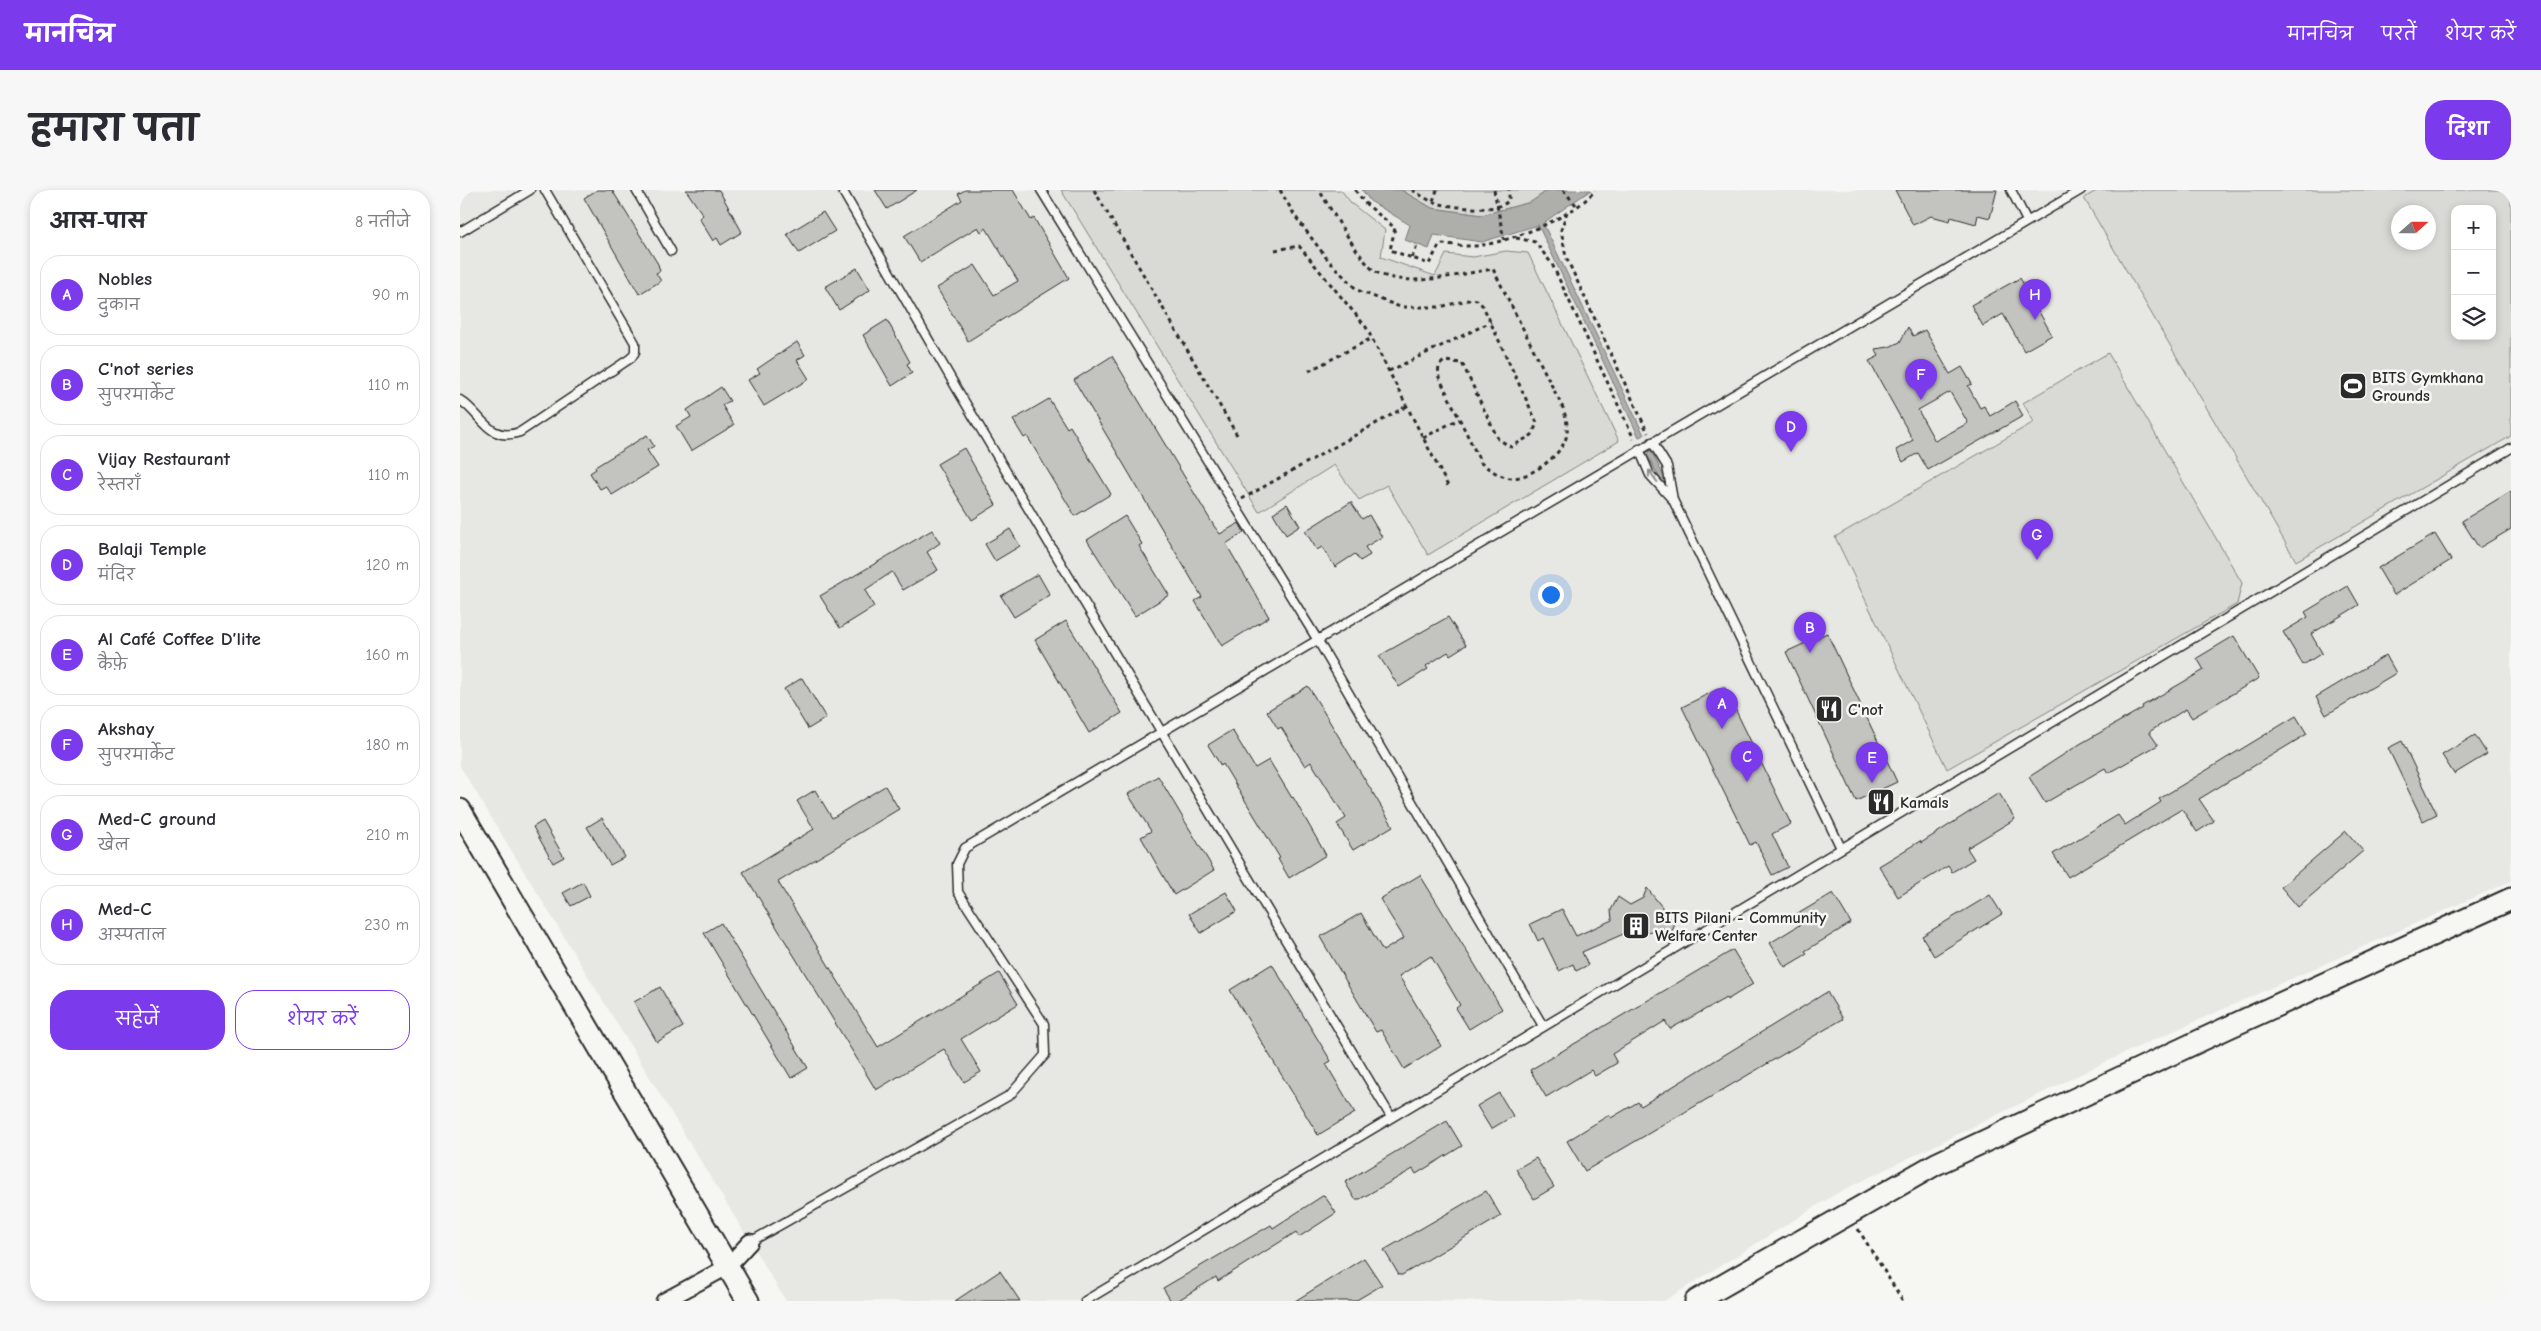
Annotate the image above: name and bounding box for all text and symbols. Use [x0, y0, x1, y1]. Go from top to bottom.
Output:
text: मानचित्र [25, 20, 114, 48]
text: मानचित्र [2287, 24, 2353, 45]
text: परतें [2381, 24, 2417, 45]
text: शेयर करें [2445, 24, 2516, 45]
button: दिशा [2425, 100, 2511, 160]
text: हमारा पता [30, 108, 198, 149]
north arrow [2391, 205, 2436, 250]
map controls [2451, 205, 2496, 340]
button: + [2451, 205, 2496, 250]
text: आस-पास [50, 209, 146, 233]
text: 8 नतीजे [355, 213, 410, 231]
button: − [2451, 250, 2496, 295]
text: Nobles [98, 268, 152, 290]
pin: H [2019, 279, 2051, 320]
text: A [63, 286, 71, 304]
text: 90 m [372, 286, 409, 304]
button: layers [2451, 295, 2496, 340]
text: दुकान [98, 296, 140, 314]
text: C'not series [98, 358, 193, 380]
pin: F [1905, 359, 1937, 400]
place label: BITS Gymkhana Grounds [2372, 369, 2484, 405]
sports icon: BITS Gymkhana Grounds [2338, 371, 2368, 401]
text: B [62, 376, 72, 394]
text: 110 m [368, 376, 409, 394]
text: सुपरमार्केट [98, 386, 175, 404]
pin: D [1775, 411, 1807, 452]
text: Vijay Restaurant [98, 448, 230, 470]
text: C [62, 466, 72, 484]
text: 110 m [368, 466, 409, 484]
one-way arrow [1648, 470, 1659, 483]
text: रेस्तराँ [98, 476, 141, 494]
pin: G [2021, 519, 2053, 560]
text: Balaji Temple [98, 538, 206, 560]
text: D [62, 556, 72, 574]
text: 120 m [366, 556, 409, 574]
text: मंदिर [98, 566, 135, 584]
your location [1538, 582, 1564, 608]
pin: B [1794, 612, 1826, 653]
text: Al Café Coffee D’lite [98, 628, 261, 650]
text: E [62, 646, 72, 664]
text: 160 m [366, 646, 409, 664]
text: कैफ़े [98, 656, 127, 674]
pin: A [1706, 688, 1738, 729]
restaurant icon: C'not [1814, 694, 1844, 724]
place label: C'not [1848, 701, 1884, 719]
text: Akshay [98, 718, 154, 740]
text: F [62, 736, 72, 754]
text: 180 m [366, 736, 409, 754]
pin: C [1731, 741, 1763, 782]
pin: E [1856, 742, 1888, 783]
text: सुपरमार्केट [98, 746, 175, 764]
restaurant icon: Kamals [1866, 787, 1896, 817]
place label: Kamals [1900, 794, 1949, 812]
text: Med-C ground [98, 808, 216, 830]
text: G [61, 826, 73, 844]
text: 210 m [366, 826, 409, 844]
text: खेल [98, 836, 129, 854]
text: Med-C [98, 898, 152, 920]
place label: BITS Pilani - Community Welfare Center [1655, 909, 1827, 945]
building icon: BITS Pilani - Community Welfare Center [1621, 911, 1651, 941]
text: H [61, 916, 73, 934]
text: 230 m [364, 916, 409, 934]
text: अस्पताल [98, 926, 166, 944]
button: सहेजें [50, 990, 225, 1050]
button: शेयर करें [235, 990, 410, 1050]

